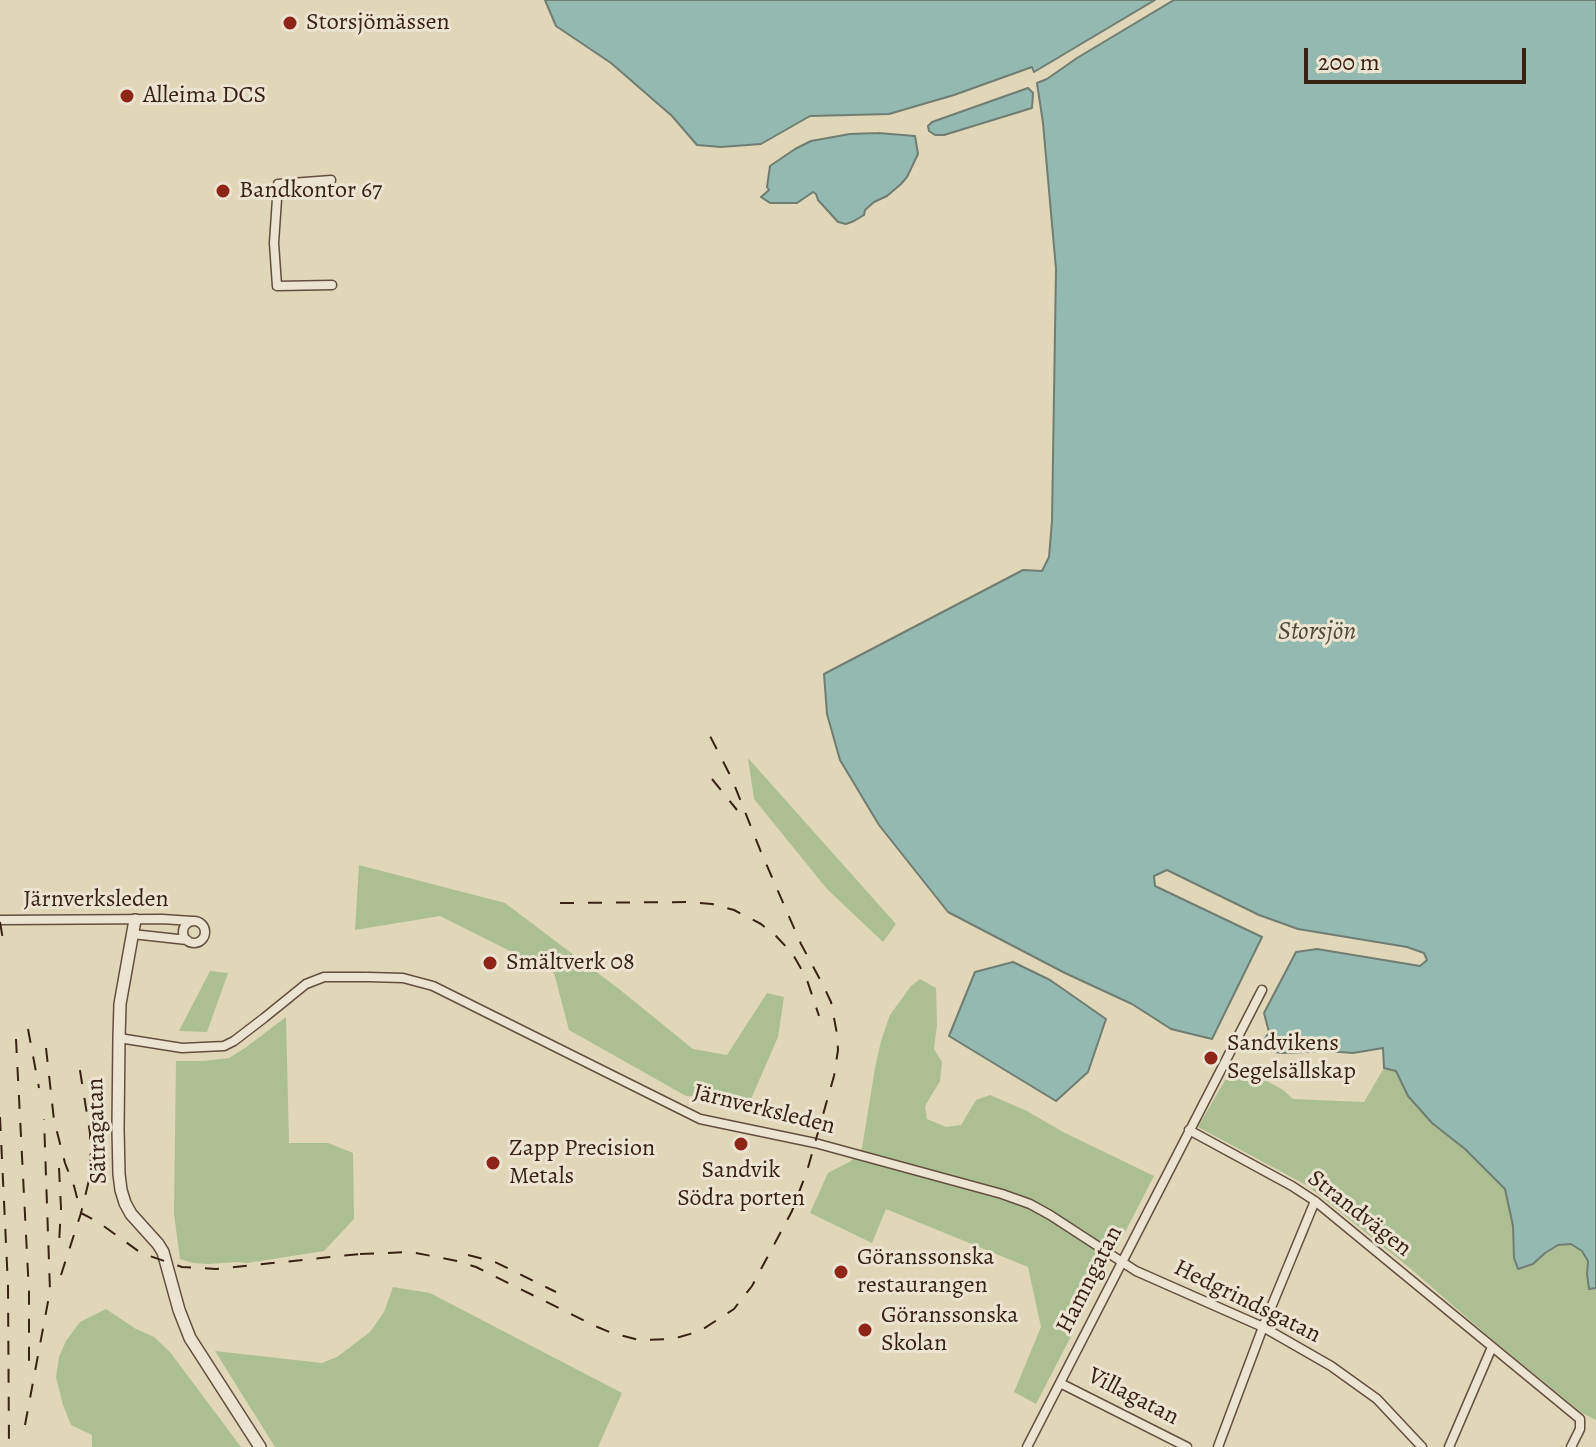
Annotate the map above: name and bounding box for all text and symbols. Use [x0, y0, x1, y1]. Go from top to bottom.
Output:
place label: Storsjömässen [306, 9, 450, 37]
marker: Storsjömässen [281, 14, 299, 32]
scale bar [1308, 32, 1530, 82]
text: 200 m [1318, 46, 1380, 78]
place label: Alleima DCS [143, 82, 266, 110]
marker: Alleima DCS [118, 87, 136, 105]
place label: Bandkontor 67 [239, 177, 382, 205]
marker: Bandkontor 67 [214, 182, 232, 200]
water label: Storsjön [1278, 617, 1356, 649]
street label: Järnverksleden [23, 886, 169, 914]
place label: Smältverk 08 [506, 949, 635, 977]
marker: Smältverk 08 [481, 954, 499, 972]
place label: Sandvikens Segelsällskap [1227, 1030, 1356, 1086]
marker: Sandvikens Segelsällskap [1202, 1049, 1220, 1067]
street label: Sätragatan [82, 1077, 114, 1185]
street label: Järnverksleden [690, 1078, 838, 1142]
place label: Zapp Precision Metals [509, 1135, 655, 1191]
marker: Sandvik Södra porten [732, 1135, 750, 1153]
marker: Zapp Precision Metals [484, 1154, 502, 1172]
place label: Sandvik Södra porten [677, 1157, 805, 1213]
street label: Strandvägen [1301, 1164, 1417, 1264]
street label: Hamngatan [1051, 1221, 1129, 1339]
place label: Göranssonska restaurangen [857, 1244, 994, 1300]
street label: Hedgrindsgatan [1169, 1254, 1325, 1350]
marker: Göranssonska restaurangen [832, 1263, 850, 1281]
place label: Göranssonska Skolan [881, 1302, 1018, 1358]
marker: Göranssonska Skolan [856, 1321, 874, 1339]
street label: Villagatan [1083, 1362, 1183, 1432]

